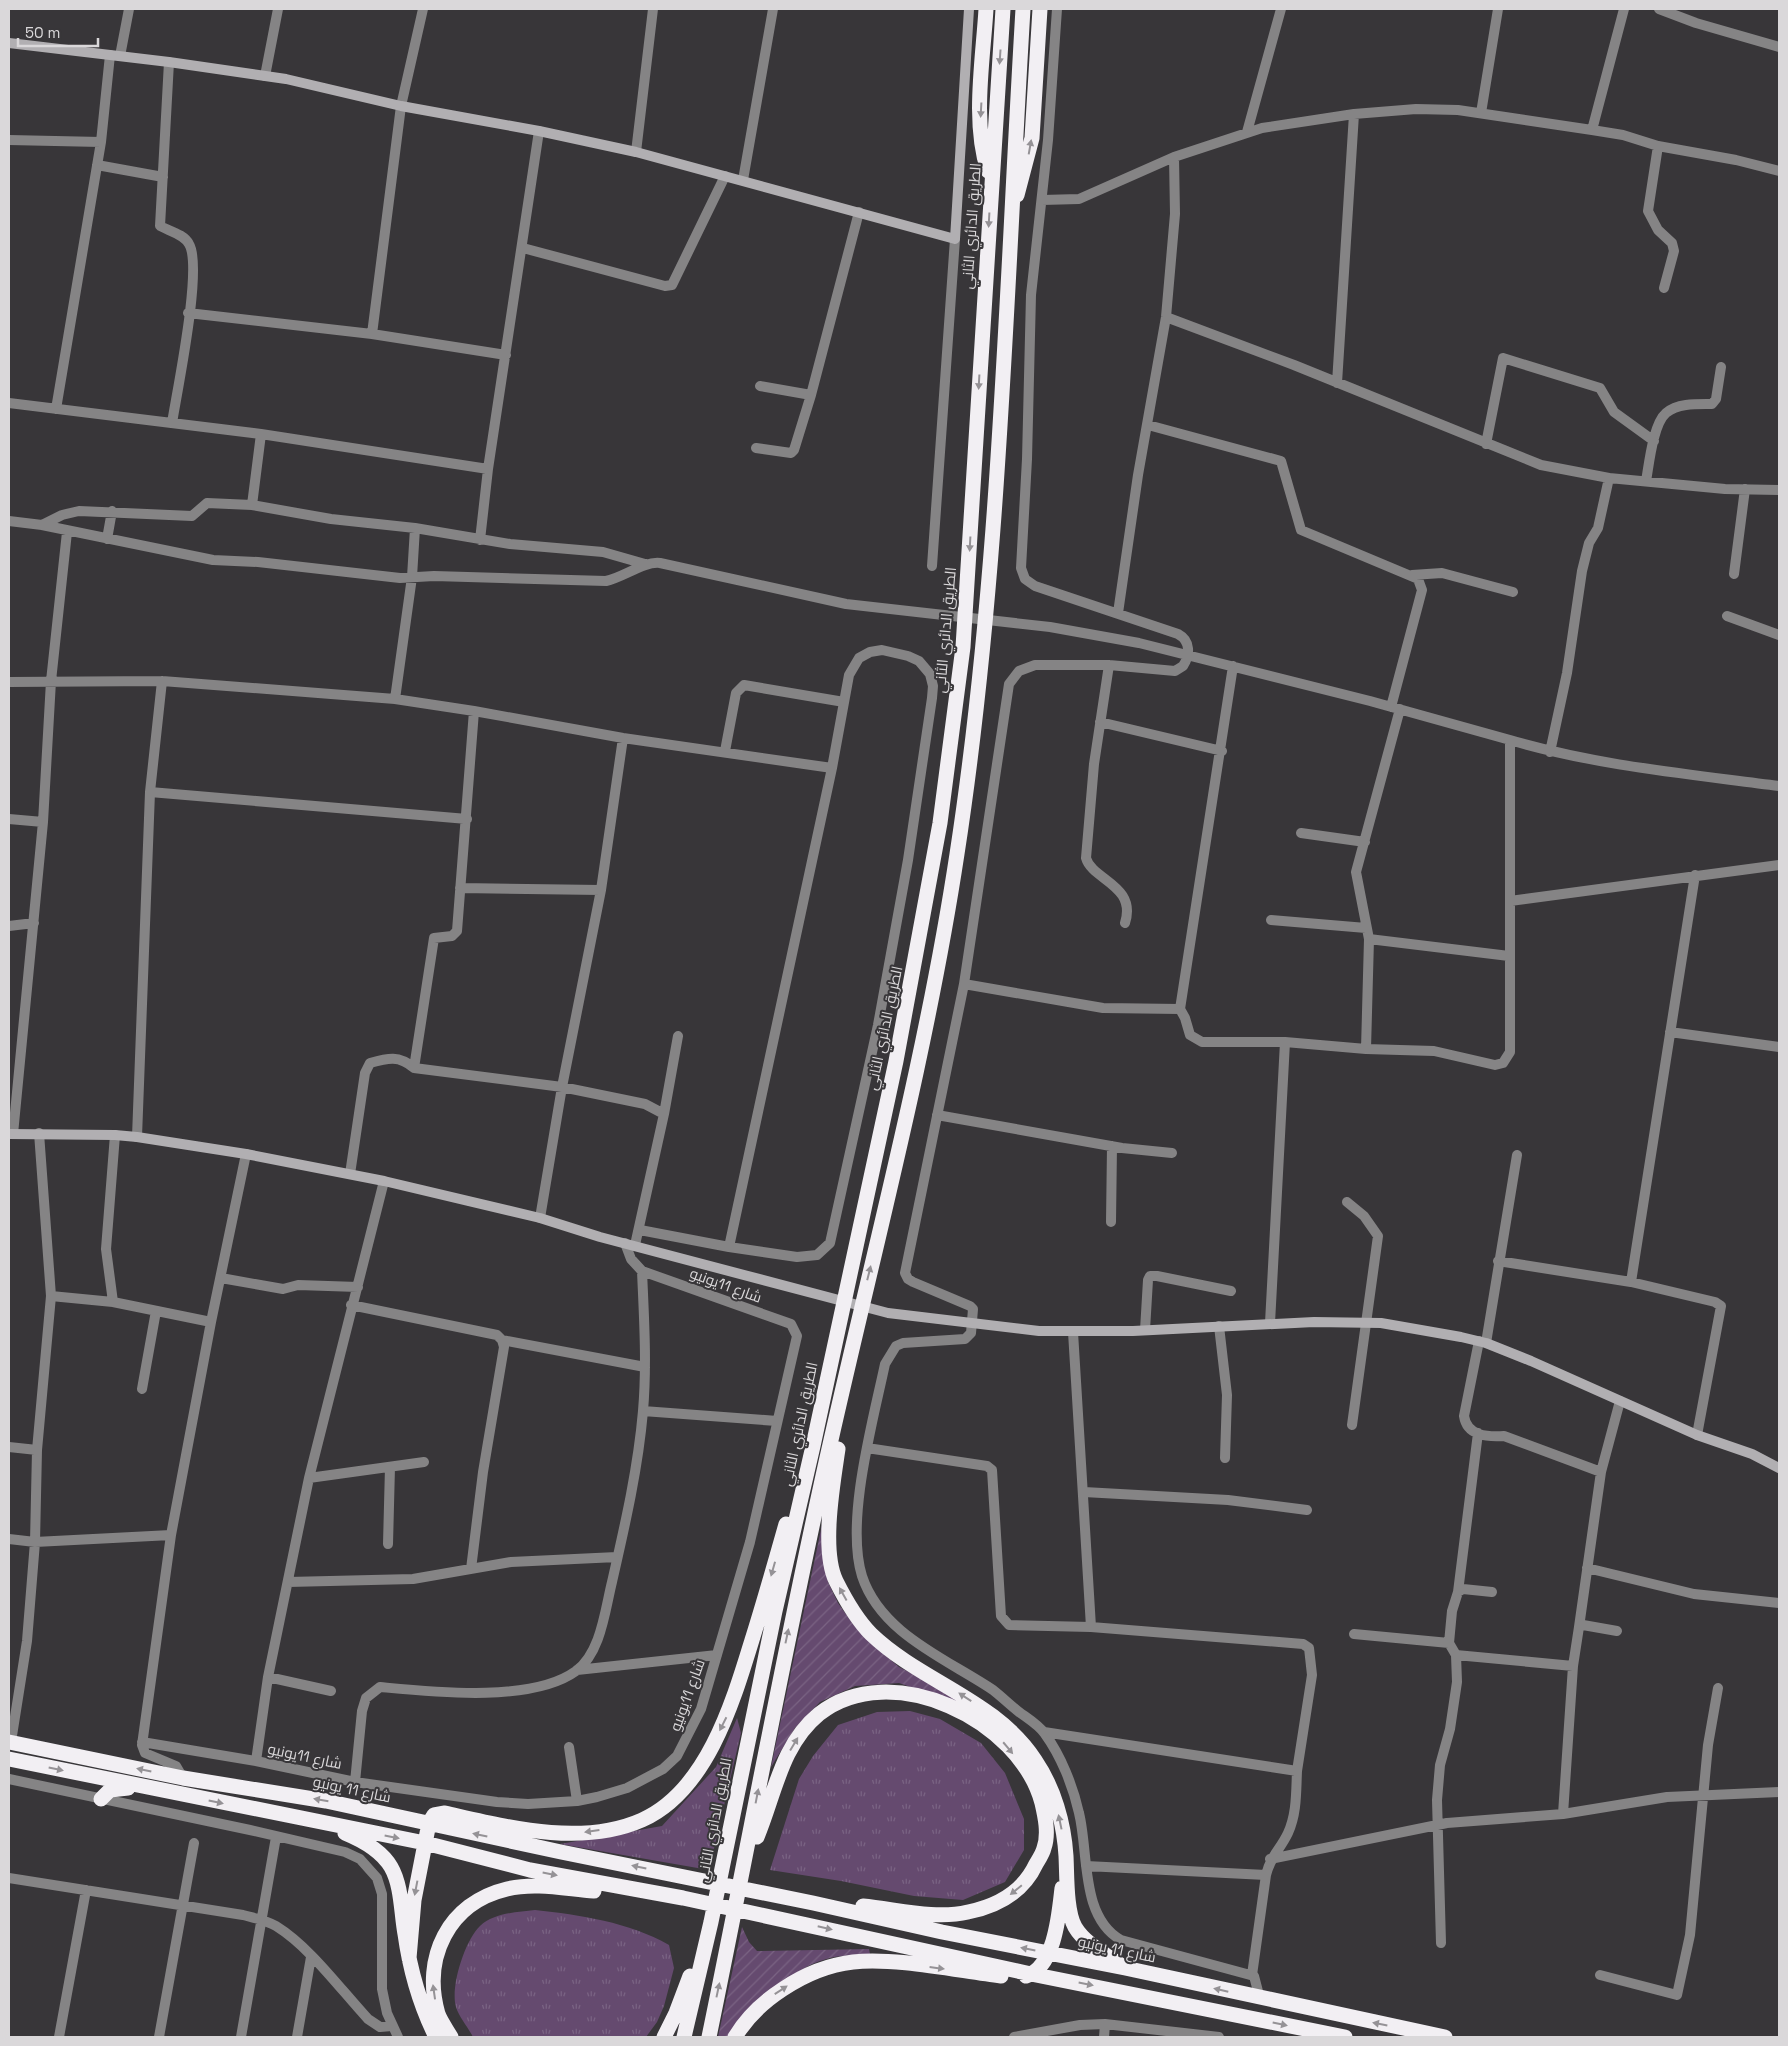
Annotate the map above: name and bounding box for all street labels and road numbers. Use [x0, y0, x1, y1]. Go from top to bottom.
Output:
street label: الطريق الدائري الثاني [957, 162, 988, 290]
street label: الطريق الدائري الثاني [930, 566, 963, 694]
street label: الطريق الدائري الثاني [862, 964, 909, 1093]
street label: شارع 11يونيو [687, 1263, 765, 1309]
street label: الطريق الدائري الثاني [777, 1360, 824, 1489]
street label: شارع 11يونيو [665, 1656, 711, 1734]
street label: شارع 11يونيو [266, 1739, 344, 1775]
street label: الطريق الدائري الثاني [693, 1756, 738, 1885]
street label: شارع 11 يونيو [311, 1771, 393, 1808]
street label: شارع 11 يونيو [1076, 1931, 1158, 1968]

